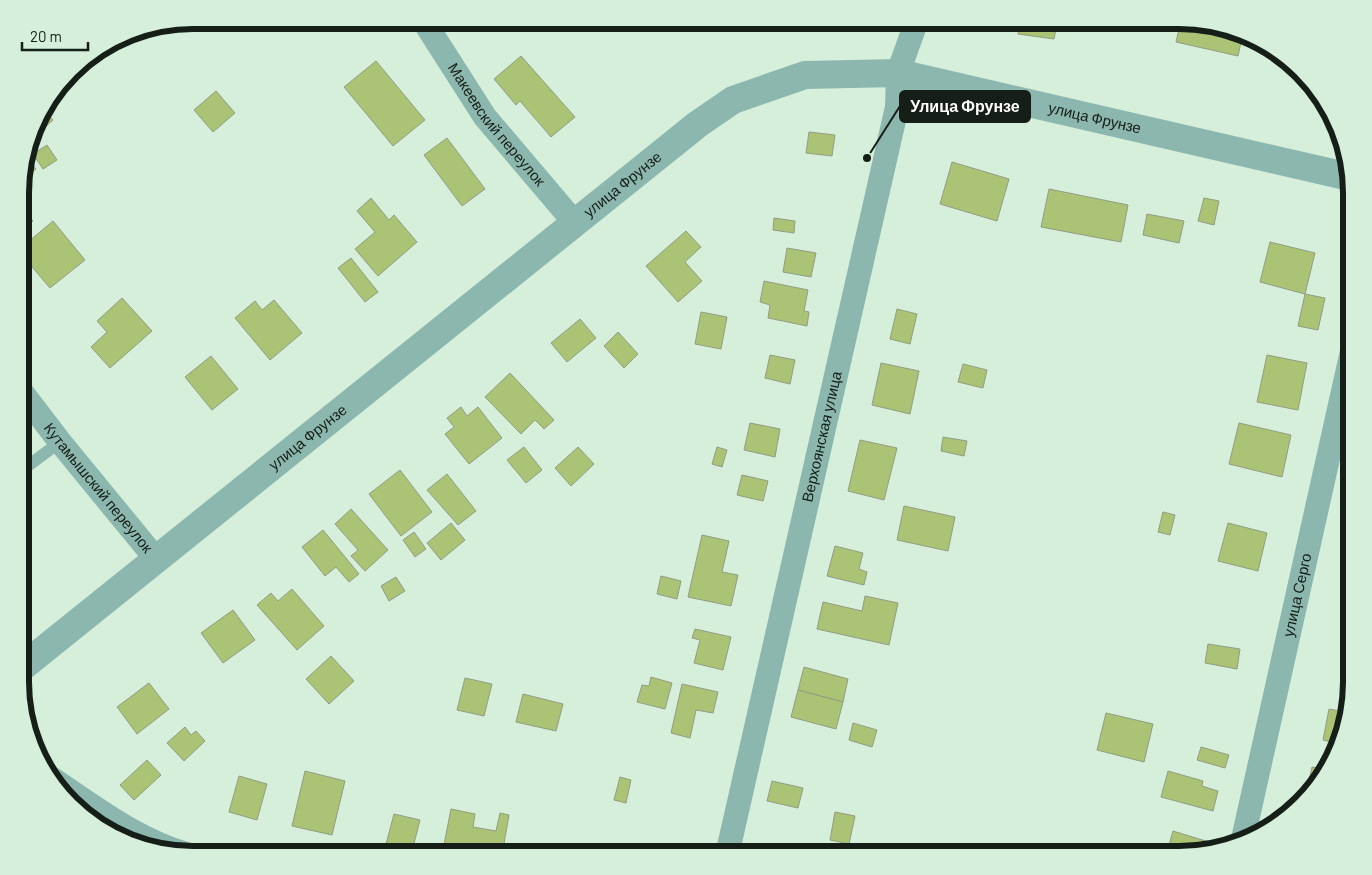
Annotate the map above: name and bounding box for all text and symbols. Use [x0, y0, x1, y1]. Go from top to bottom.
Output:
scale bar [22, 20, 89, 52]
text: 20 m [30, 27, 62, 45]
street label: Макеевский переулок [445, 59, 550, 190]
callout: Улица Фрунзе [900, 91, 1030, 122]
text: Улица Фрунзе [910, 96, 1020, 115]
street label: улица Фрунзе [1047, 98, 1143, 137]
street label: улица Фрунзе [580, 147, 665, 220]
street label: Верхоянская улица [797, 369, 845, 504]
street label: улица Фрунзе [265, 400, 350, 473]
street label: Кутамышский переулок [41, 419, 157, 556]
street label: улица Серго [1278, 551, 1315, 638]

